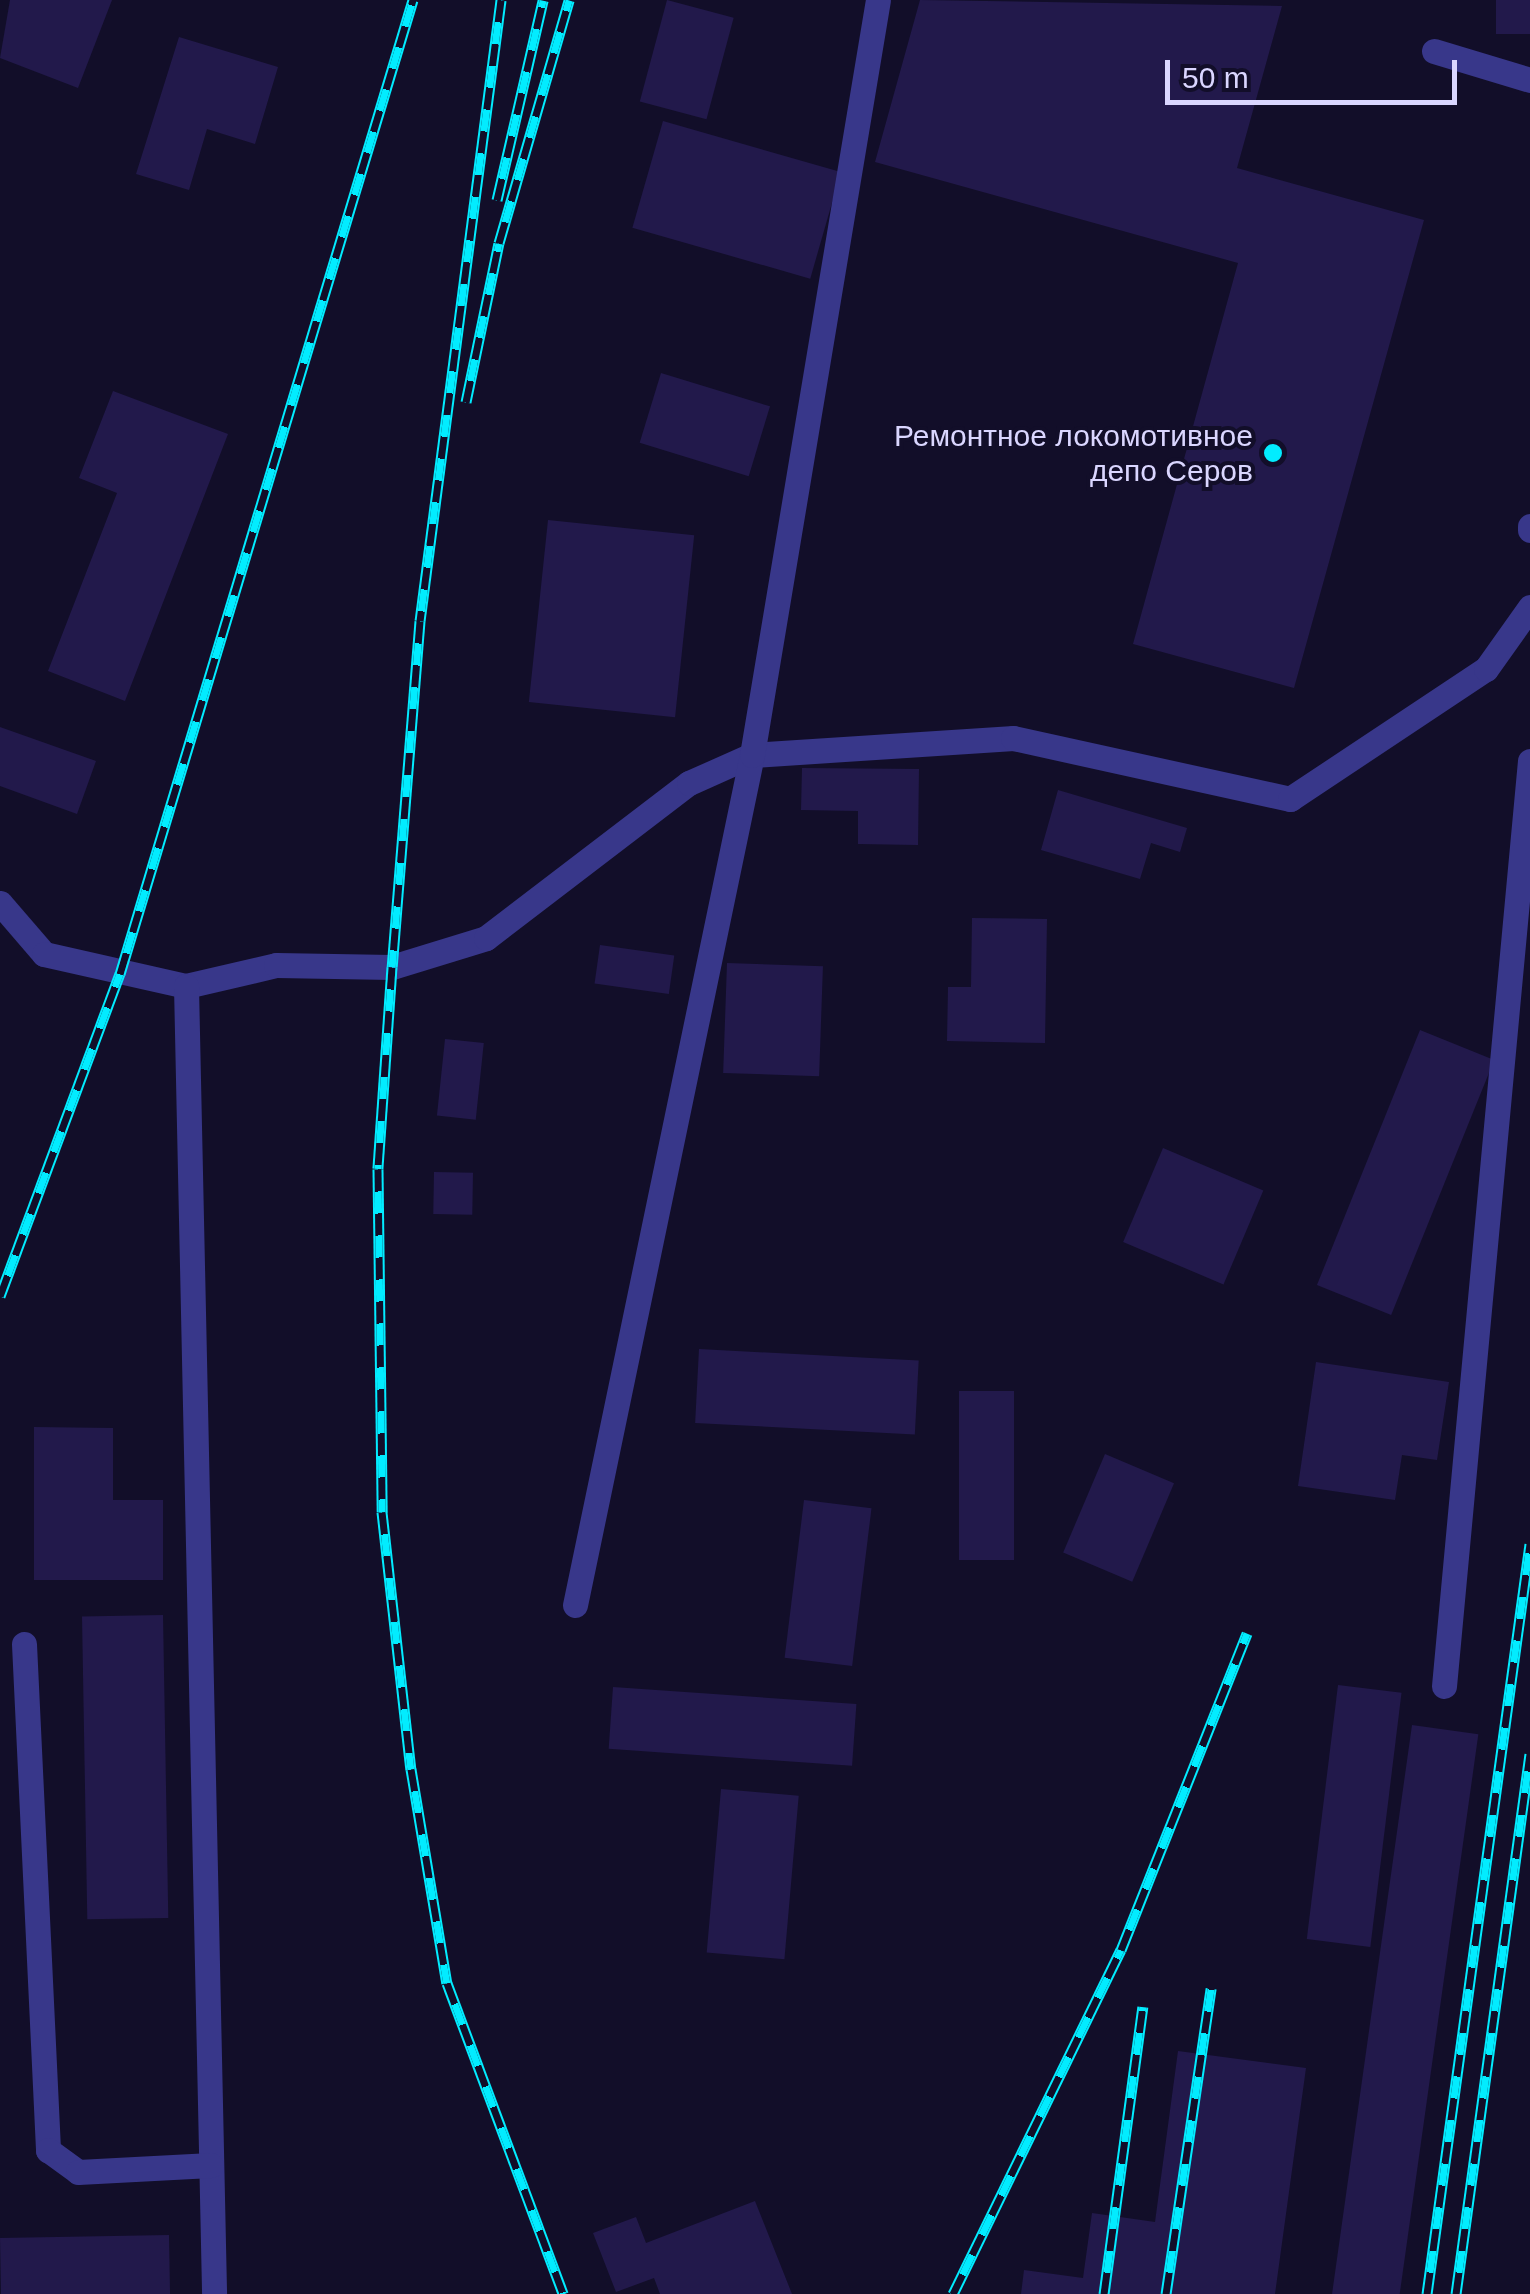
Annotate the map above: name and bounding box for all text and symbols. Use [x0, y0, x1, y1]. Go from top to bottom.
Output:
scale bar [1170, 40, 1462, 102]
text: 50 m [1182, 61, 1249, 94]
place label: Ремонтное локомотивное депо Серов [894, 418, 1253, 488]
marker: Ремонтное локомотивное депо Серов [1262, 442, 1284, 464]

